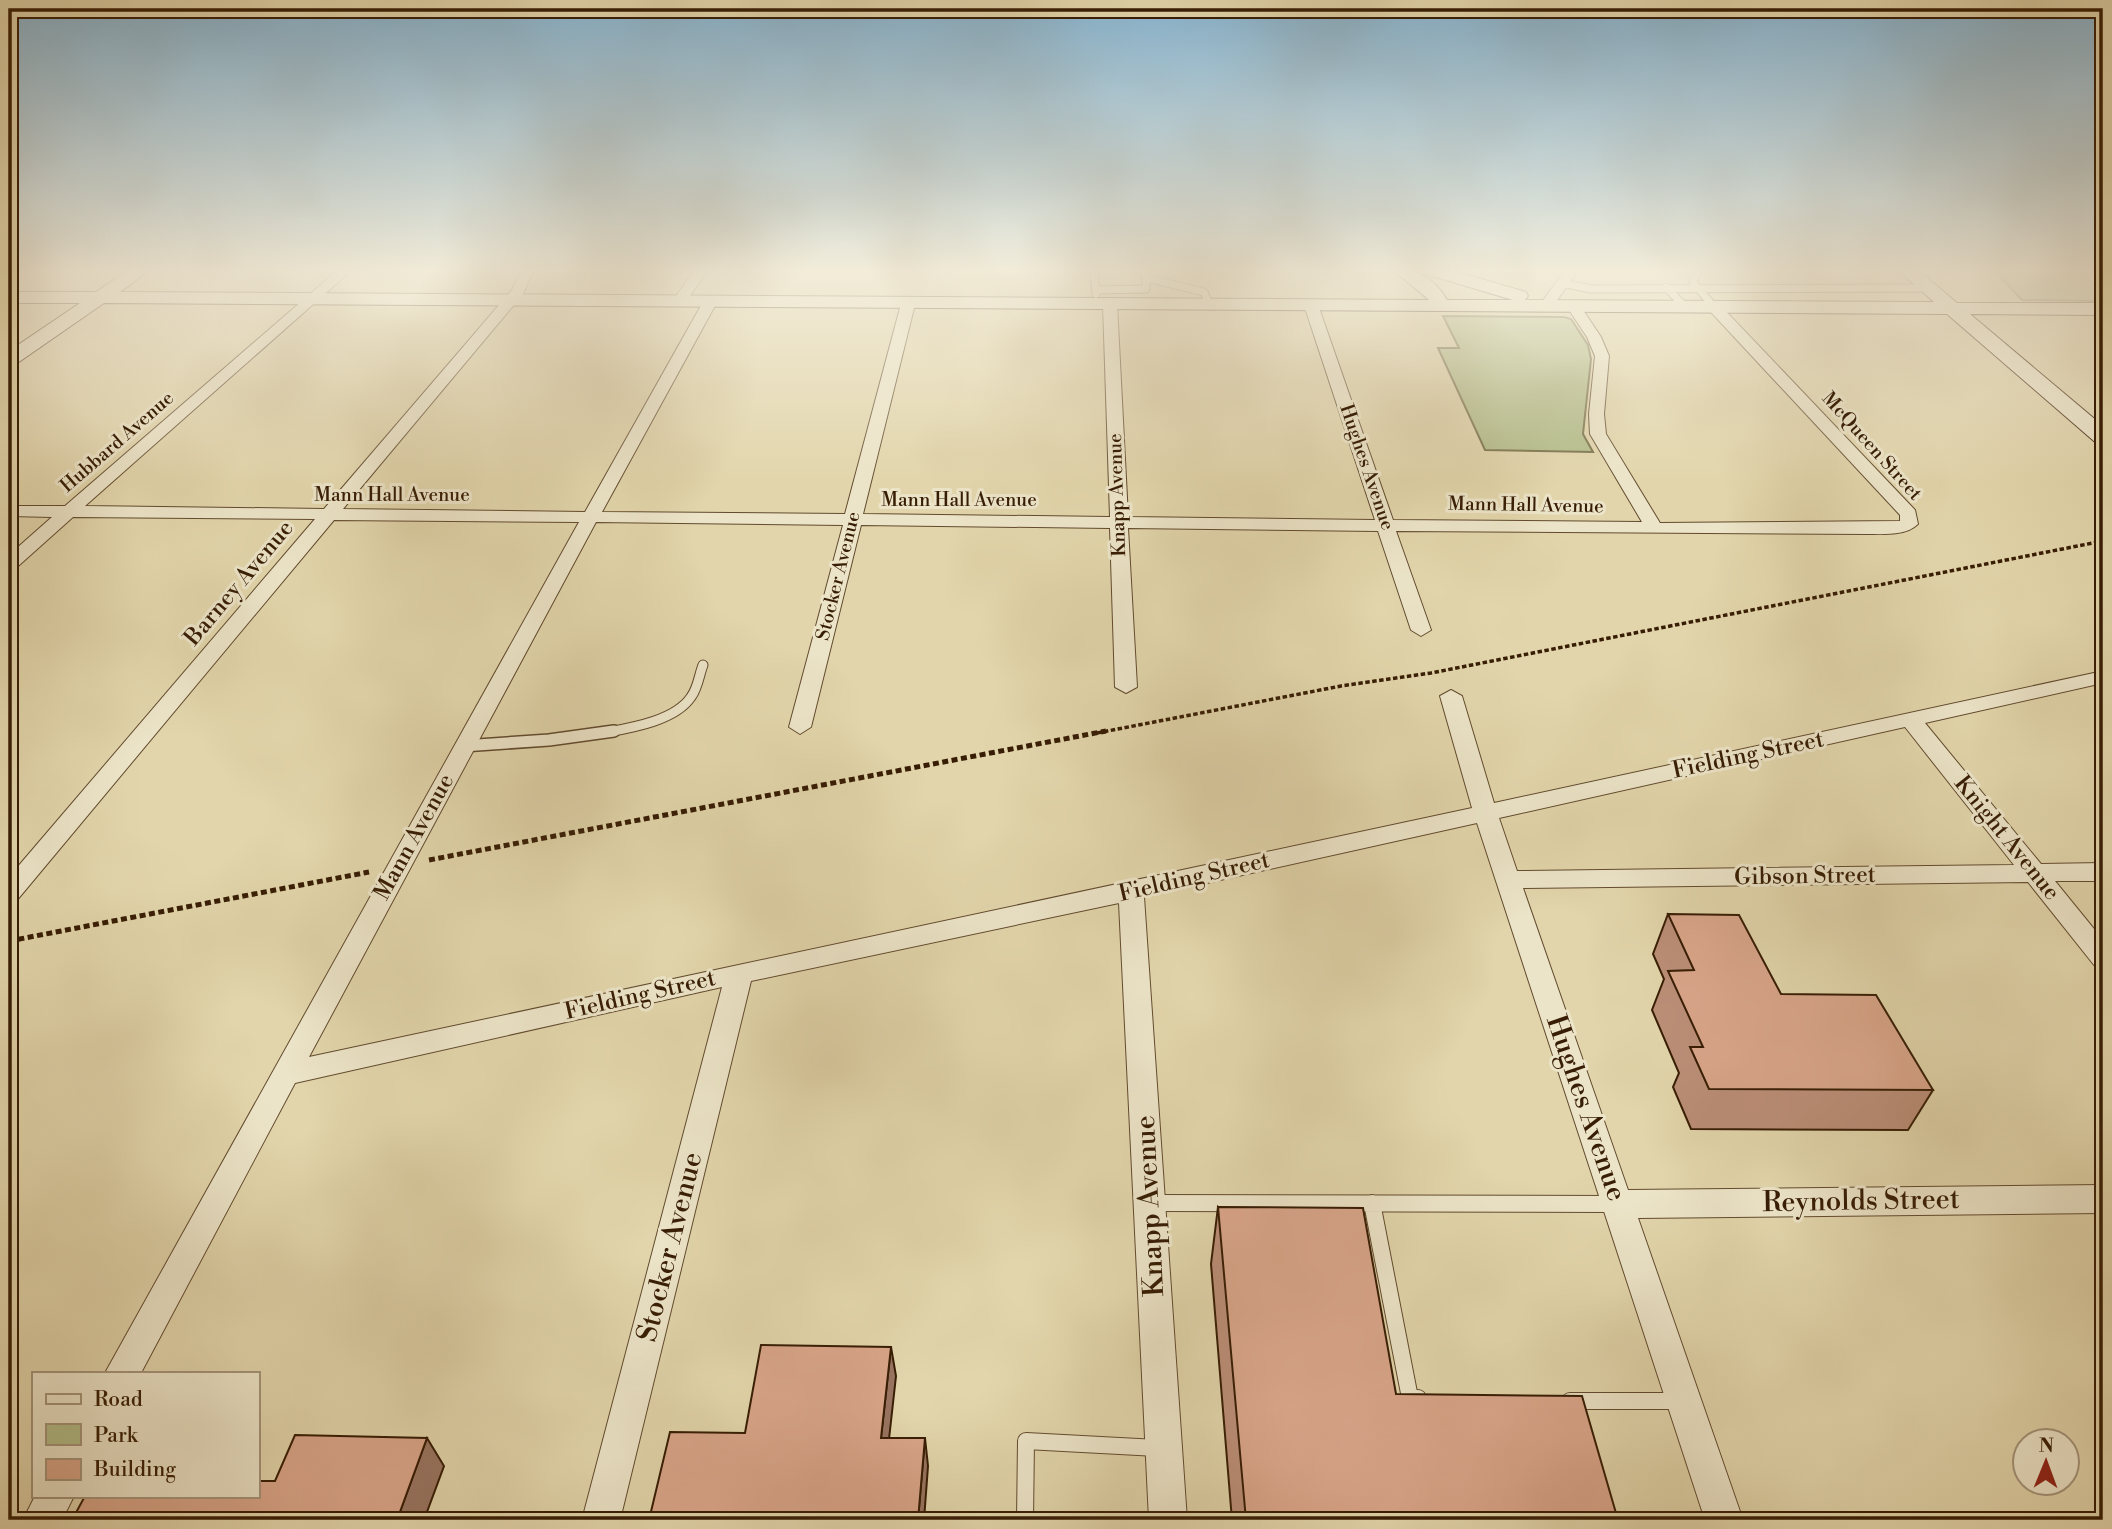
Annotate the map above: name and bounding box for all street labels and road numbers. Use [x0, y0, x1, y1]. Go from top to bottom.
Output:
street label: Hubbard Avenue [55, 386, 179, 498]
street label: McQueen Street [1817, 387, 1927, 506]
street label: Hughes Avenue [1334, 401, 1400, 533]
street label: Knapp Avenue [1103, 433, 1131, 557]
street label: Mann Hall Avenue [314, 483, 470, 507]
street label: Mann Hall Avenue [881, 488, 1037, 512]
street label: Mann Hall Avenue [1448, 492, 1604, 518]
street label: Stocker Avenue [810, 509, 866, 643]
street label: Barney Avenue [178, 515, 300, 652]
street label: Fielding Street [1670, 725, 1826, 785]
street label: Mann Avenue [368, 769, 460, 905]
street label: Knight Avenue [1948, 770, 2066, 906]
street label: Fielding Street [1116, 846, 1272, 908]
street label: Gibson Street [1734, 861, 1876, 891]
street label: Fielding Street [562, 964, 718, 1026]
street label: Hughes Avenue [1538, 1011, 1634, 1205]
street label: Knapp Avenue [1128, 1114, 1172, 1298]
street label: Stocker Avenue [630, 1149, 710, 1345]
street label: Reynolds Street [1762, 1182, 1960, 1220]

